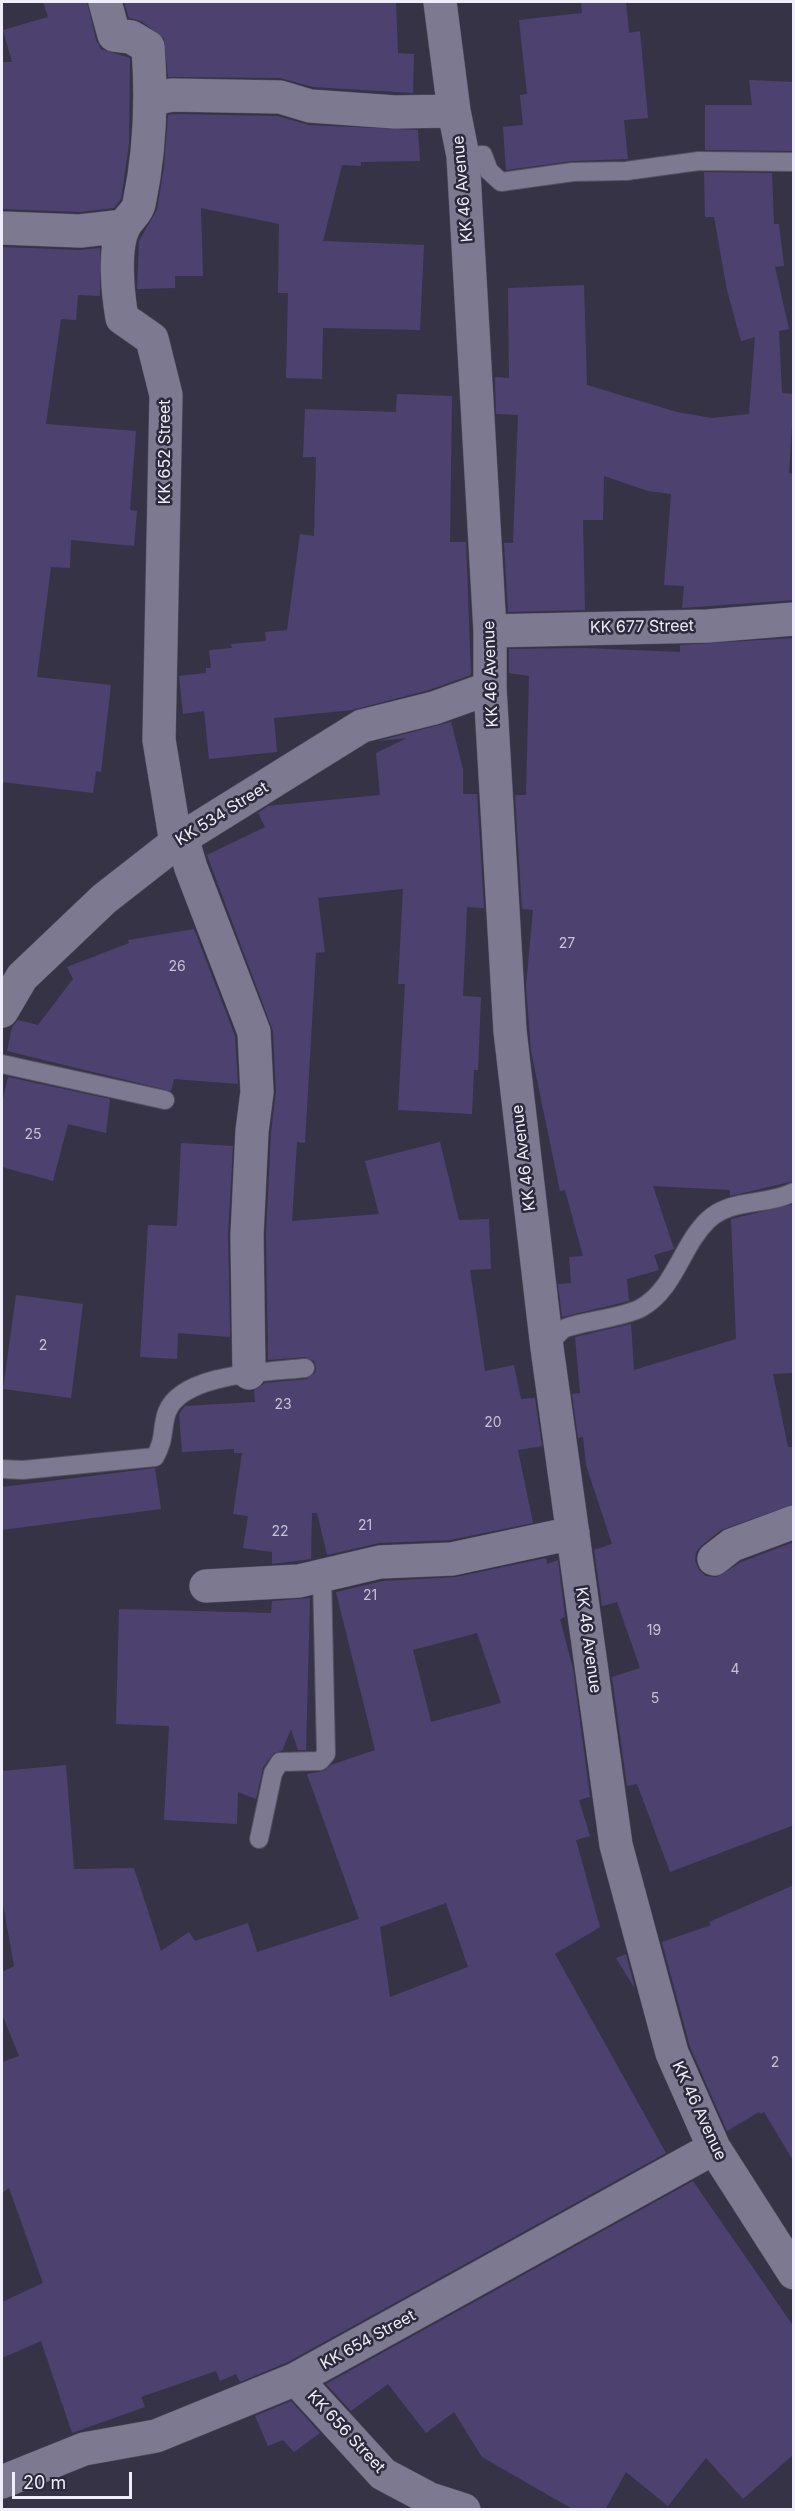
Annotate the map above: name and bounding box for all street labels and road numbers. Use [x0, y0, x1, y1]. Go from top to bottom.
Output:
street label: KK 46 Avenue [449, 135, 477, 243]
street label: KK 652 Street [155, 399, 175, 505]
street label: KK 677 Street [590, 616, 694, 638]
street label: KK 46 Avenue [480, 620, 502, 728]
street label: KK 534 Street [172, 778, 272, 850]
street label: KK 46 Avenue [508, 1104, 540, 1212]
street label: KK 46 Avenue [571, 1586, 605, 1694]
street label: KK 46 Avenue [668, 2058, 730, 2164]
street label: KK 654 Street [317, 2306, 419, 2374]
street label: KK 656 Street [303, 2387, 389, 2477]

